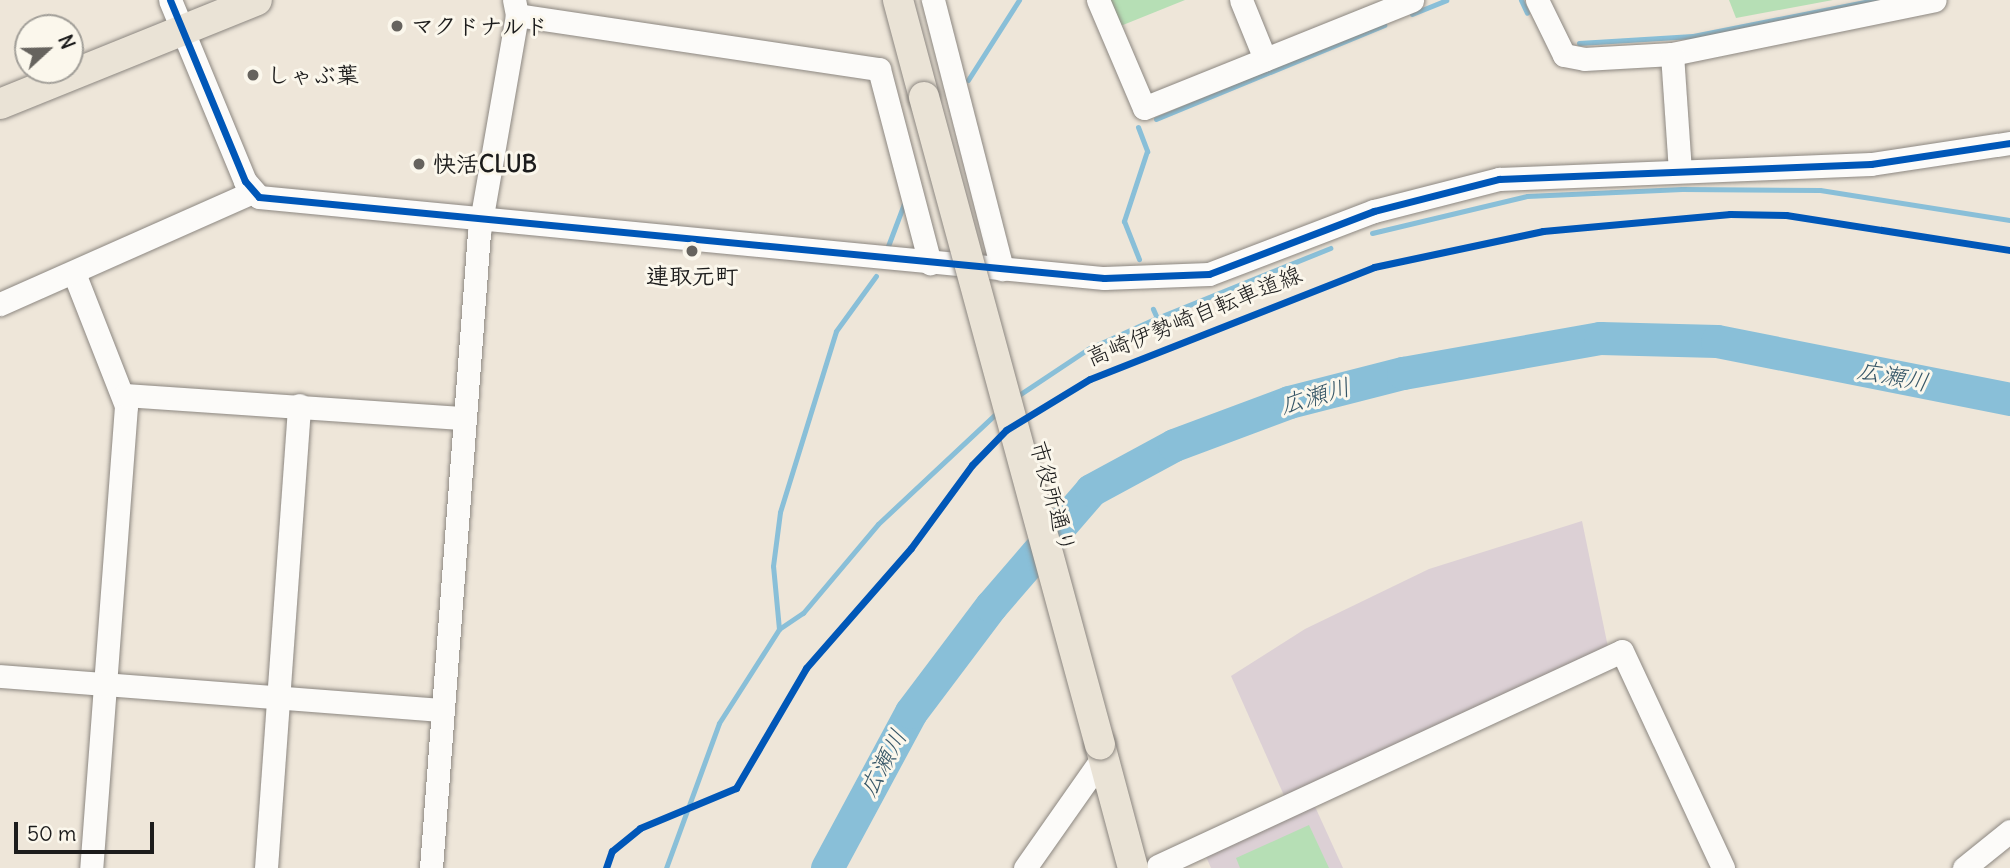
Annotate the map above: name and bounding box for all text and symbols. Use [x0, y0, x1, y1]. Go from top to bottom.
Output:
place label: マクドナルド [411, 12, 549, 40]
north arrow [14, 14, 84, 84]
marker: マクドナルド [389, 18, 405, 34]
text: N [53, 31, 80, 52]
place label: しゃぶ葉 [267, 61, 359, 89]
marker: しゃぶ葉 [245, 67, 261, 83]
place label: 快活CLUB [433, 150, 537, 178]
marker: 快活CLUB [411, 156, 427, 172]
marker: 連取元町 [684, 243, 700, 259]
street label: 高崎伊勢崎自転車道線 [1082, 260, 1306, 372]
place label: 連取元町 [646, 262, 738, 290]
water label: 広瀬川 [1855, 355, 1931, 397]
water label: 広瀬川 [1276, 372, 1354, 420]
street label: 市役所通り [1025, 438, 1081, 556]
water label: 広瀬川 [853, 724, 913, 802]
scale bar [18, 808, 158, 852]
text: 50 m [27, 820, 76, 847]

